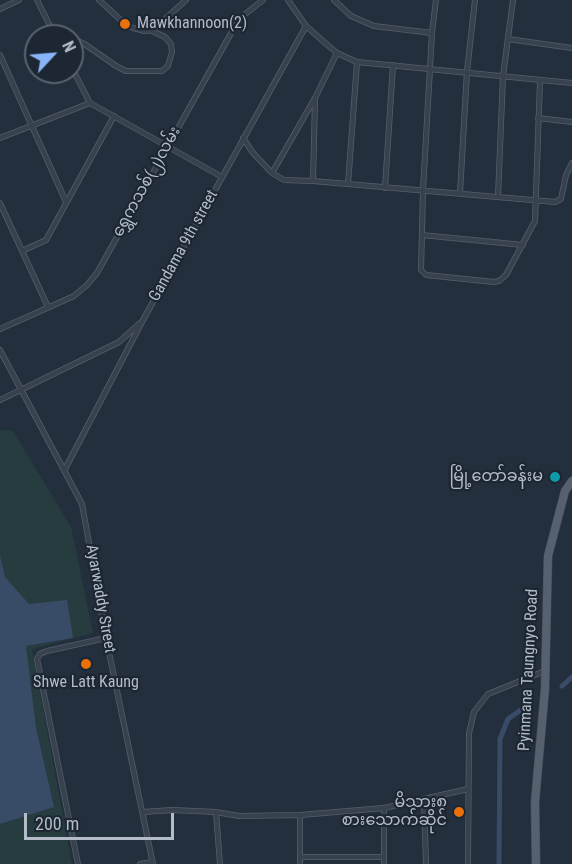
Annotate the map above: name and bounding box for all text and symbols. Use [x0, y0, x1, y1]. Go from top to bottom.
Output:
place label: Mawkhannoon(2) [137, 14, 247, 34]
marker: Mawkhannoon(2) [118, 17, 132, 31]
north arrow [24, 24, 84, 84]
text: N [58, 38, 80, 55]
street label: ရွှေကသစ်(၂)လမ်း [109, 124, 185, 240]
street label: Gandama 9th street [145, 187, 223, 305]
place label: မြို့တော်ခန်းမ [450, 467, 543, 487]
marker: မြို့တော်ခန်းမ [548, 470, 562, 484]
street label: Ayarwaddy Street [81, 543, 119, 655]
street label: Pyinmana Taungnyo Road [515, 588, 543, 752]
marker: Shwe Latt Kaung [79, 657, 93, 671]
place label: Shwe Latt Kaung [33, 673, 139, 693]
place label: မိသားစု စားသောက်ဆိုင် [342, 793, 447, 831]
scale bar [27, 801, 177, 839]
marker: မိသားစု စားသောက်ဆိုင် [452, 805, 466, 819]
text: 200 m [35, 813, 79, 834]

